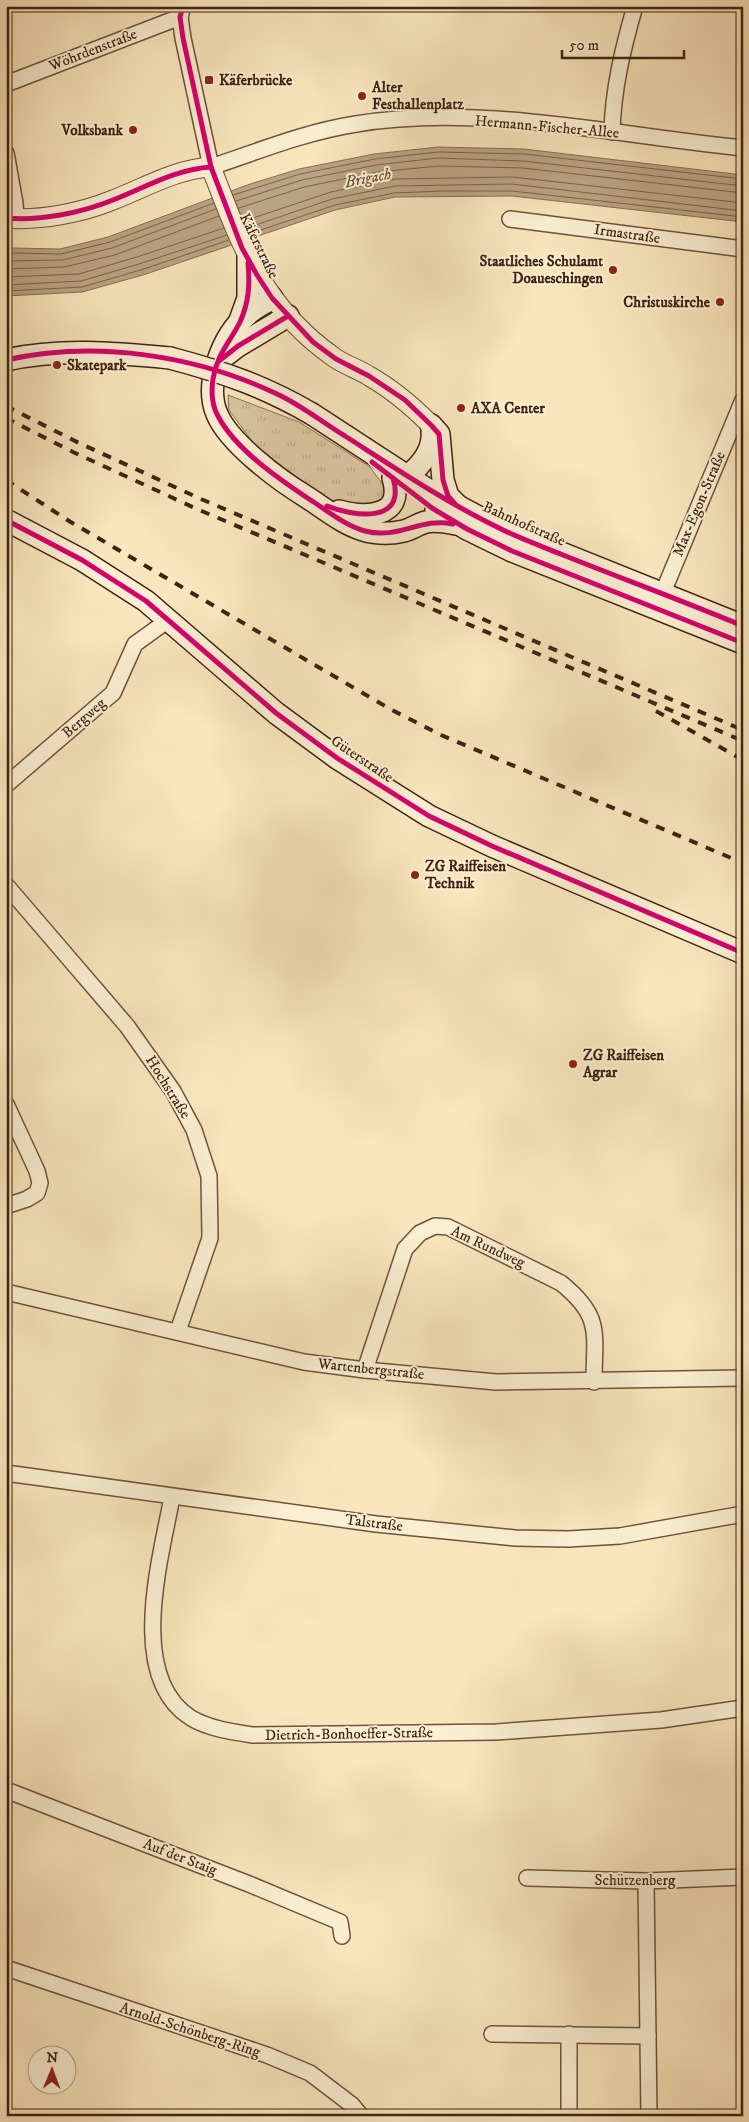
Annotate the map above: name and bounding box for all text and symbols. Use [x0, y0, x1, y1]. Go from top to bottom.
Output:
street label: Wöhrdenstraße [45, 25, 140, 76]
scale bar [562, 28, 684, 60]
text: 50 m [569, 36, 599, 55]
place label: Käferbrücke [219, 71, 293, 90]
marker: Käferbrücke [203, 74, 215, 86]
place label: Alter Festhallenplatz [371, 78, 464, 114]
marker: Alter Festhallenplatz [356, 90, 368, 102]
street label: Hermann-Fischer-Allee [474, 111, 620, 143]
place label: Volksbank [60, 121, 124, 140]
marker: Volksbank [127, 124, 139, 136]
water label: Brigach [342, 164, 393, 192]
street label: Käferstraße [235, 210, 283, 282]
street label: Irmastraße [593, 220, 661, 248]
place label: Staatliches Schulamt Doaueschingen [479, 252, 603, 288]
marker: Staatliches Schulamt Doaueschingen [607, 264, 619, 276]
place label: Christuskirche [623, 293, 711, 312]
marker: Christuskirche [714, 296, 726, 308]
place label: Skatepark [67, 356, 127, 375]
marker: Skatepark [51, 359, 63, 371]
place label: AXA Center [470, 399, 545, 418]
marker: AXA Center [455, 402, 467, 414]
street label: Max-Egon-Straße [668, 448, 730, 560]
street label: Bahnhofstraße [480, 497, 568, 551]
street label: Bergweg [58, 693, 110, 742]
street label: Güterstraße [327, 731, 397, 787]
place label: ZG Raiffeisen Technik [424, 857, 506, 893]
marker: ZG Raiffeisen Technik [409, 869, 421, 881]
place label: ZG Raiffeisen Agrar [582, 1046, 664, 1082]
street label: Hochstraße [141, 1052, 195, 1122]
marker: ZG Raiffeisen Agrar [567, 1058, 579, 1070]
street label: Am Rundweg [448, 1222, 529, 1273]
street label: Wartenbergstraße [316, 1354, 425, 1384]
street label: Talstraße [344, 1510, 404, 1536]
street label: Dietrich-Bonhoeffer-Straße [265, 1723, 433, 1745]
street label: Auf der Staig [140, 1834, 220, 1880]
street label: Schützenberg [595, 1871, 676, 1890]
street label: Arnold-Schönberg-Ring [117, 1998, 263, 2062]
north arrow [28, 2044, 78, 2094]
text: N [46, 2049, 59, 2067]

